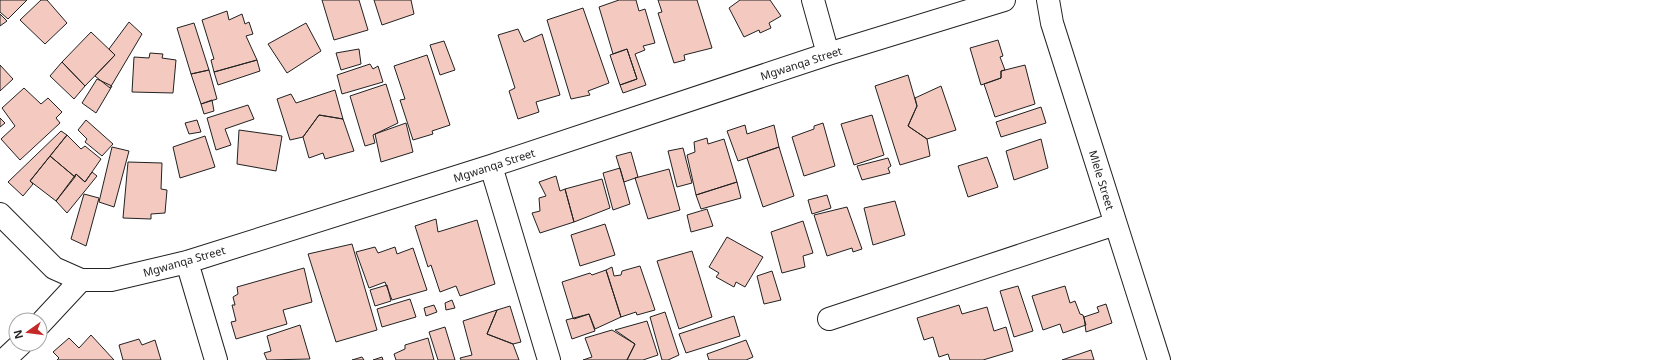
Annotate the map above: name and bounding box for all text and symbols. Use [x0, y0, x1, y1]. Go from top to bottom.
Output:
street label: Mgwanqa Street [758, 43, 844, 83]
street label: Mgwanqa Street [451, 145, 537, 185]
street label: Mlele Street [1086, 148, 1118, 212]
street label: Mgwanqa Street [141, 242, 227, 280]
north arrow [8, 312, 48, 352]
text: N [9, 328, 26, 341]

